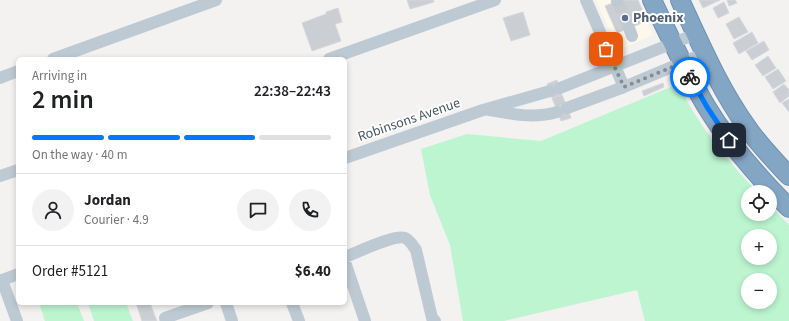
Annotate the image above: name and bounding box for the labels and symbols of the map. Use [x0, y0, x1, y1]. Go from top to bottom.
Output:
place label: Phoenix [633, 8, 683, 28]
marker: Phoenix [620, 13, 630, 23]
pin [589, 32, 623, 66]
courier [670, 57, 710, 97]
street label: Robinsons Avenue [355, 93, 463, 147]
pin [712, 123, 746, 157]

